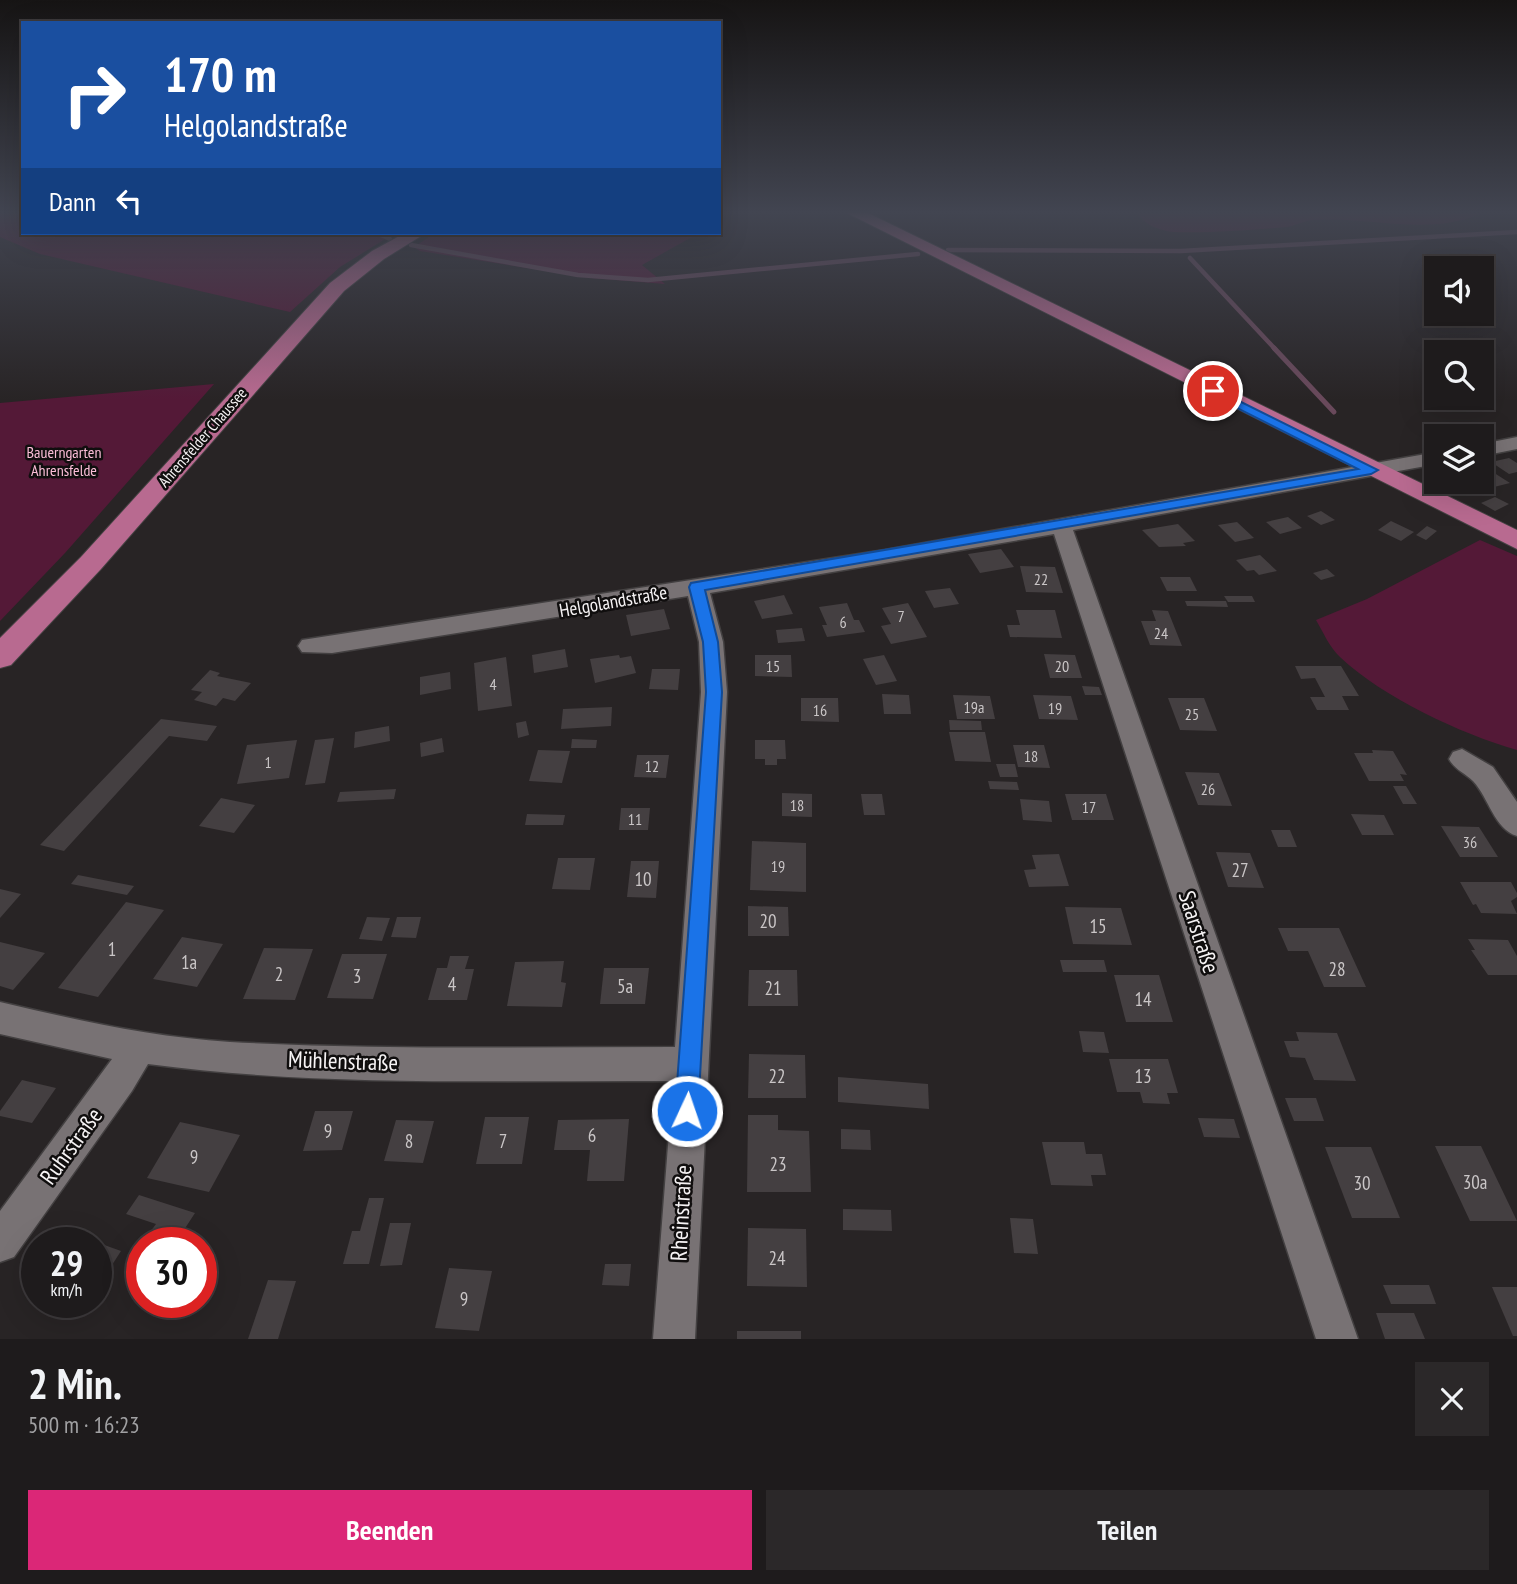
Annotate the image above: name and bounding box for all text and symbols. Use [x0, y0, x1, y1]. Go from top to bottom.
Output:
text: 170 m [164, 42, 277, 106]
icon: right [49, 49, 140, 140]
text: Helgolandstraße [164, 104, 348, 146]
icon: left [110, 182, 148, 220]
text: Dann [49, 185, 96, 218]
map controls [1424, 256, 1494, 494]
button: sound [1424, 256, 1494, 326]
button: search [1424, 340, 1494, 410]
pin [1183, 361, 1243, 421]
icon: arrive [1194, 372, 1232, 410]
street label: Ahrensfelder Chaussee [153, 383, 251, 491]
button: layers [1424, 424, 1494, 494]
park label: Bauerngarten Ahrensfelde [27, 442, 101, 480]
house number: 22 [1034, 569, 1048, 589]
street label: Helgolandstraße [557, 580, 669, 622]
house number: 7 [897, 606, 905, 626]
house number: 6 [839, 612, 847, 632]
house number: 24 [1154, 623, 1168, 643]
house number: 15 [766, 656, 780, 676]
house number: 20 [1055, 656, 1069, 676]
house number: 4 [489, 674, 497, 694]
house number: 19a [964, 697, 984, 717]
house number: 19 [1048, 698, 1062, 718]
house number: 16 [813, 700, 827, 720]
house number: 25 [1185, 704, 1199, 724]
house number: 18 [1024, 746, 1038, 766]
house number: 1 [264, 752, 272, 772]
house number: 12 [645, 756, 659, 776]
house number: 26 [1201, 779, 1215, 799]
house number: 18 [790, 795, 804, 815]
house number: 17 [1082, 797, 1096, 817]
house number: 11 [628, 809, 642, 829]
house number: 36 [1463, 832, 1477, 852]
house number: 19 [771, 856, 785, 876]
house number: 27 [1231, 858, 1249, 882]
house number: 10 [634, 867, 652, 891]
street label: Saarstraße [1173, 887, 1226, 977]
house number: 20 [759, 909, 777, 933]
house number: 15 [1089, 914, 1107, 938]
house number: 1 [108, 937, 116, 961]
house number: 1a [181, 950, 197, 974]
house number: 28 [1328, 957, 1346, 981]
house number: 2 [275, 962, 283, 986]
house number: 3 [353, 964, 361, 988]
house number: 4 [448, 972, 457, 996]
house number: 5a [617, 974, 633, 998]
house number: 21 [764, 976, 782, 1000]
house number: 14 [1134, 987, 1152, 1011]
street label: Mühlenstraße [288, 1044, 399, 1077]
house number: 22 [768, 1064, 786, 1088]
house number: 13 [1134, 1064, 1152, 1088]
position arrow [650, 1074, 724, 1148]
street label: Ruhrstraße [33, 1102, 108, 1190]
house number: 9 [324, 1119, 332, 1143]
house number: 6 [588, 1123, 596, 1147]
house number: 8 [405, 1129, 413, 1153]
house number: 7 [499, 1129, 507, 1153]
house number: 9 [190, 1145, 198, 1169]
house number: 23 [769, 1152, 787, 1176]
street label: Rheinstraße [664, 1164, 697, 1262]
house number: 30a [1463, 1170, 1487, 1194]
house number: 30 [1353, 1171, 1371, 1195]
speed limit sign: 30 [126, 1227, 217, 1318]
text: 29 [50, 1240, 83, 1286]
house number: 24 [768, 1246, 786, 1270]
text: km/h [51, 1278, 82, 1301]
house number: 9 [460, 1287, 468, 1311]
text: 2 Min. [28, 1356, 122, 1411]
button: close [1415, 1362, 1489, 1436]
text: 500 m · 16:23 [28, 1410, 140, 1439]
button: Beenden [28, 1490, 752, 1570]
button: Teilen [766, 1490, 1489, 1570]

